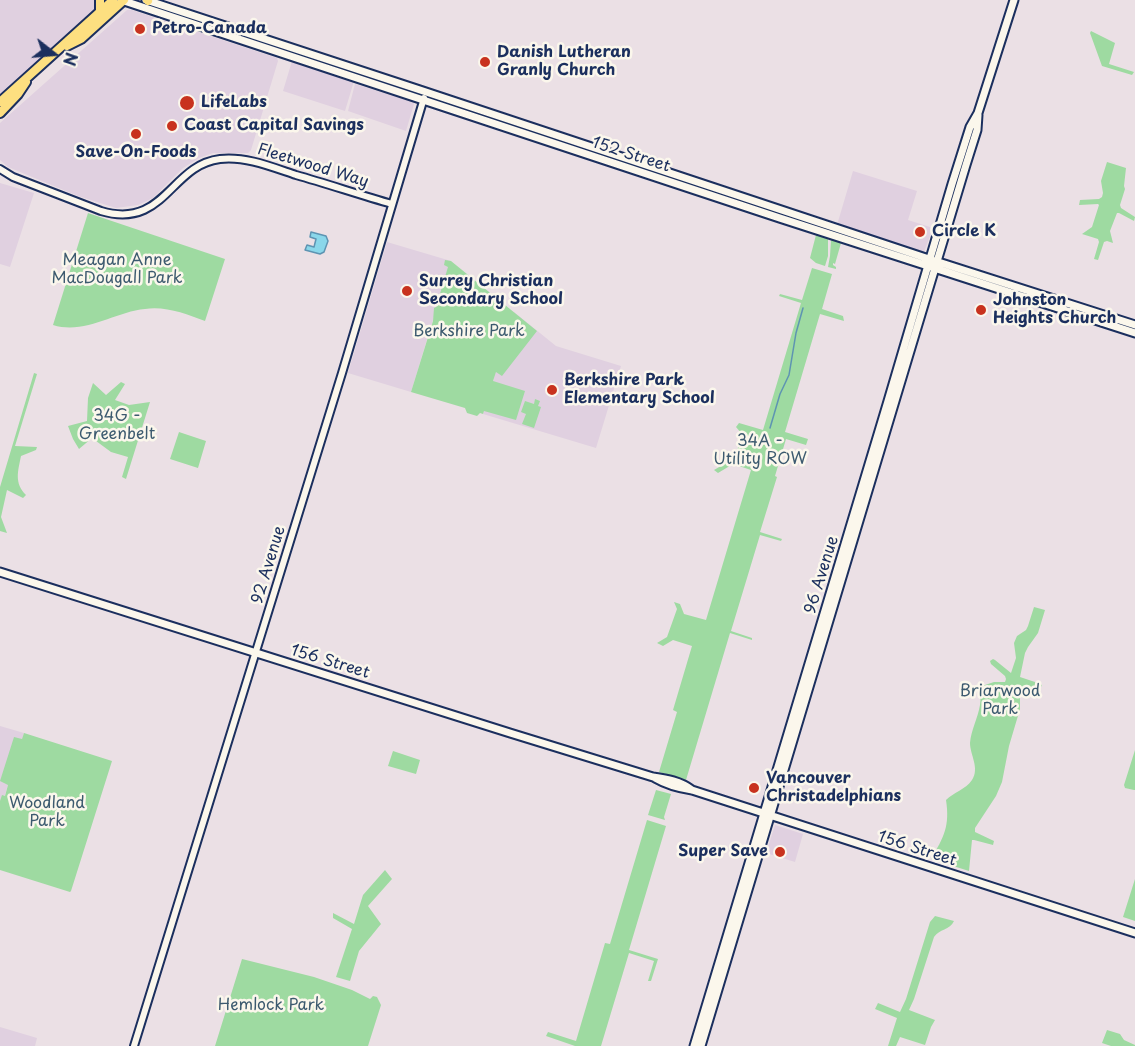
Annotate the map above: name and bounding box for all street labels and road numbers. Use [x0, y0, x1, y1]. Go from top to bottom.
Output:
street label: 152 Street [589, 133, 673, 177]
street label: Fleetwood Way [255, 140, 371, 192]
street label: 92 Avenue [248, 524, 290, 606]
street label: 96 Avenue [801, 534, 843, 616]
street label: 156 Street [288, 641, 372, 683]
street label: 156 Street [875, 827, 959, 871]

